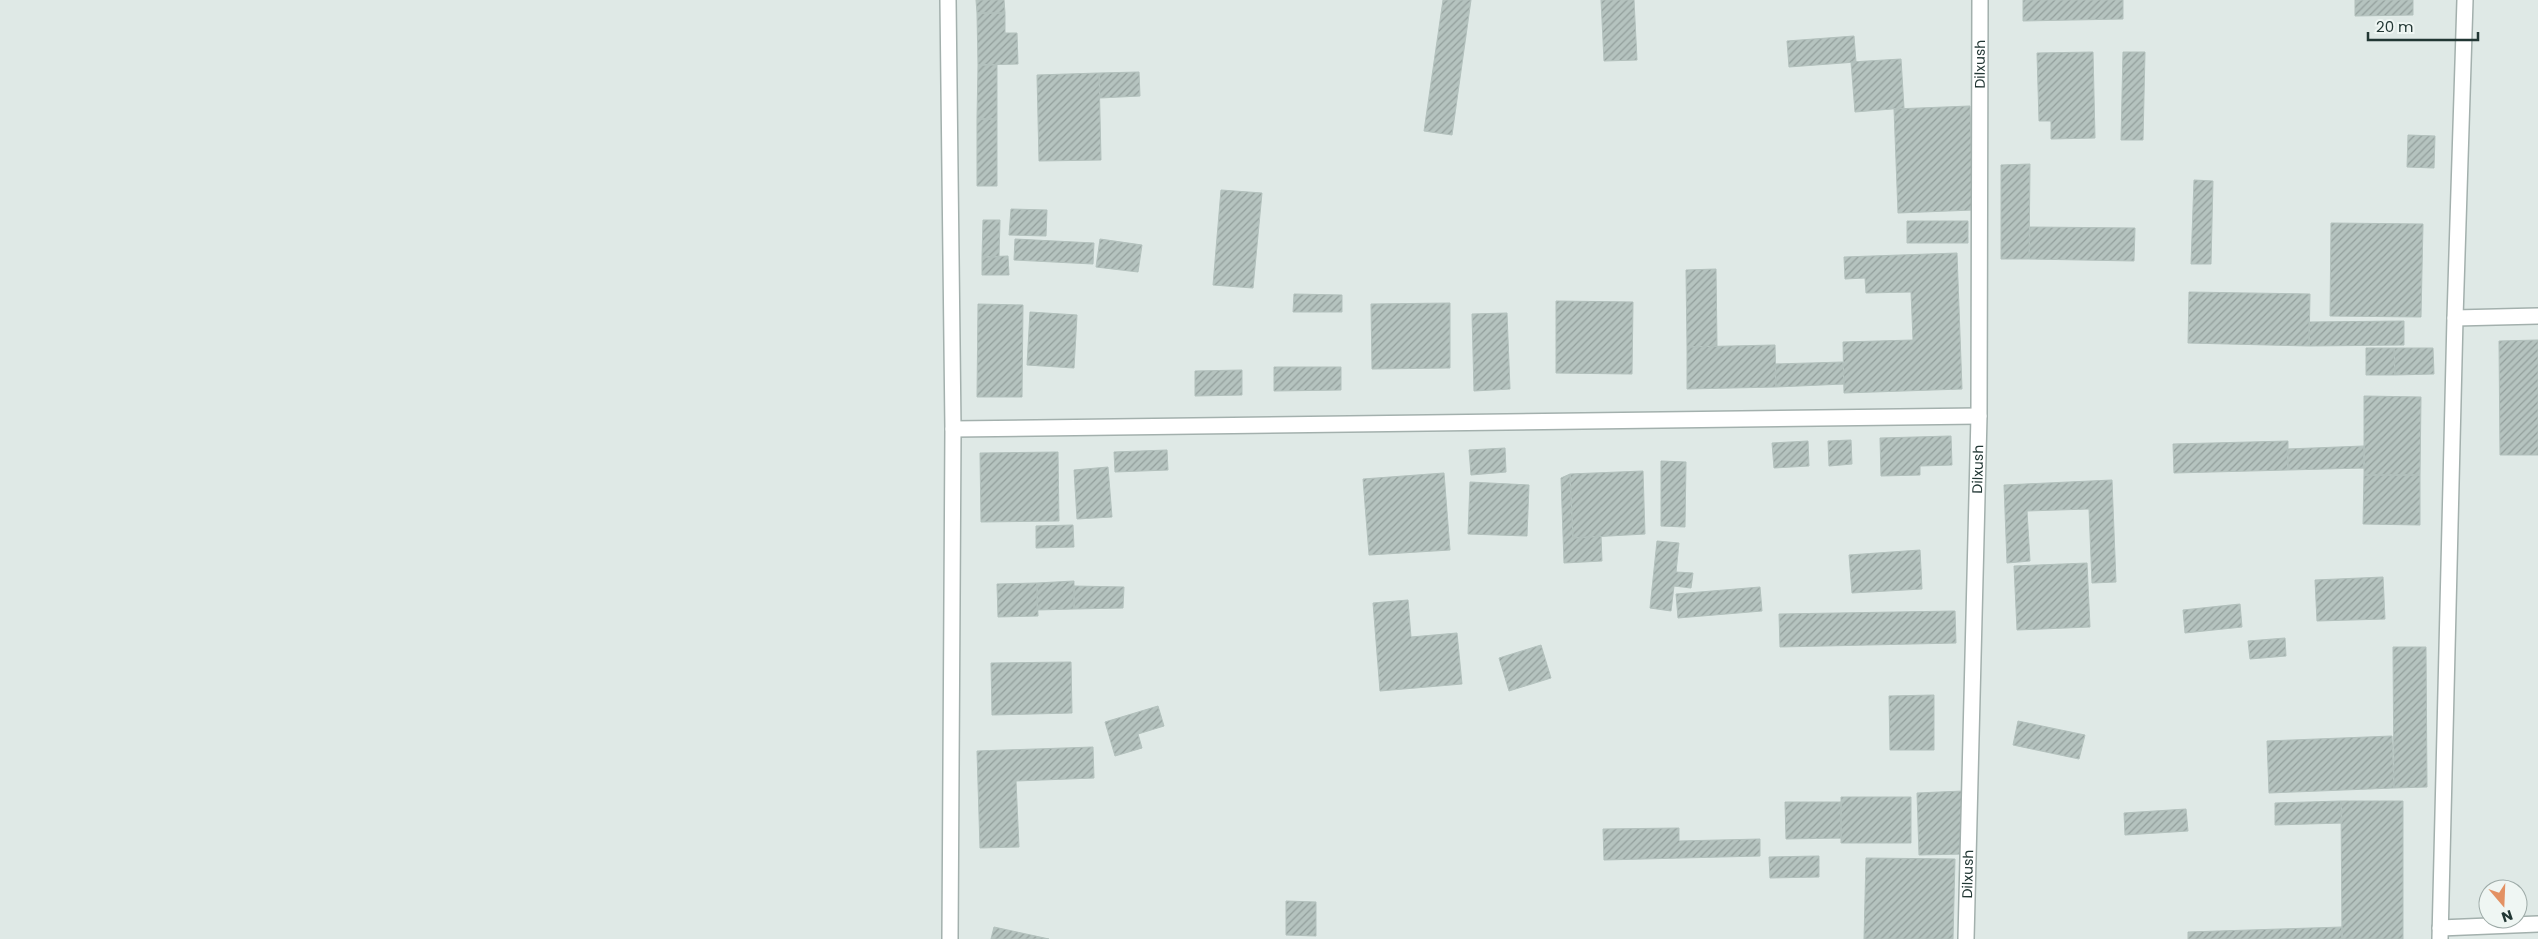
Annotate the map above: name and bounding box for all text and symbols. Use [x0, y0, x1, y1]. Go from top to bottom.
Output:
scale bar [2368, 10, 2478, 42]
text: 20 m [2376, 16, 2414, 37]
street label: Dilxush [1970, 40, 1990, 89]
street label: Dilxush [1967, 445, 1988, 494]
street label: Dilxush [1957, 849, 1978, 899]
north arrow [2478, 879, 2528, 929]
text: N [2499, 905, 2515, 927]

